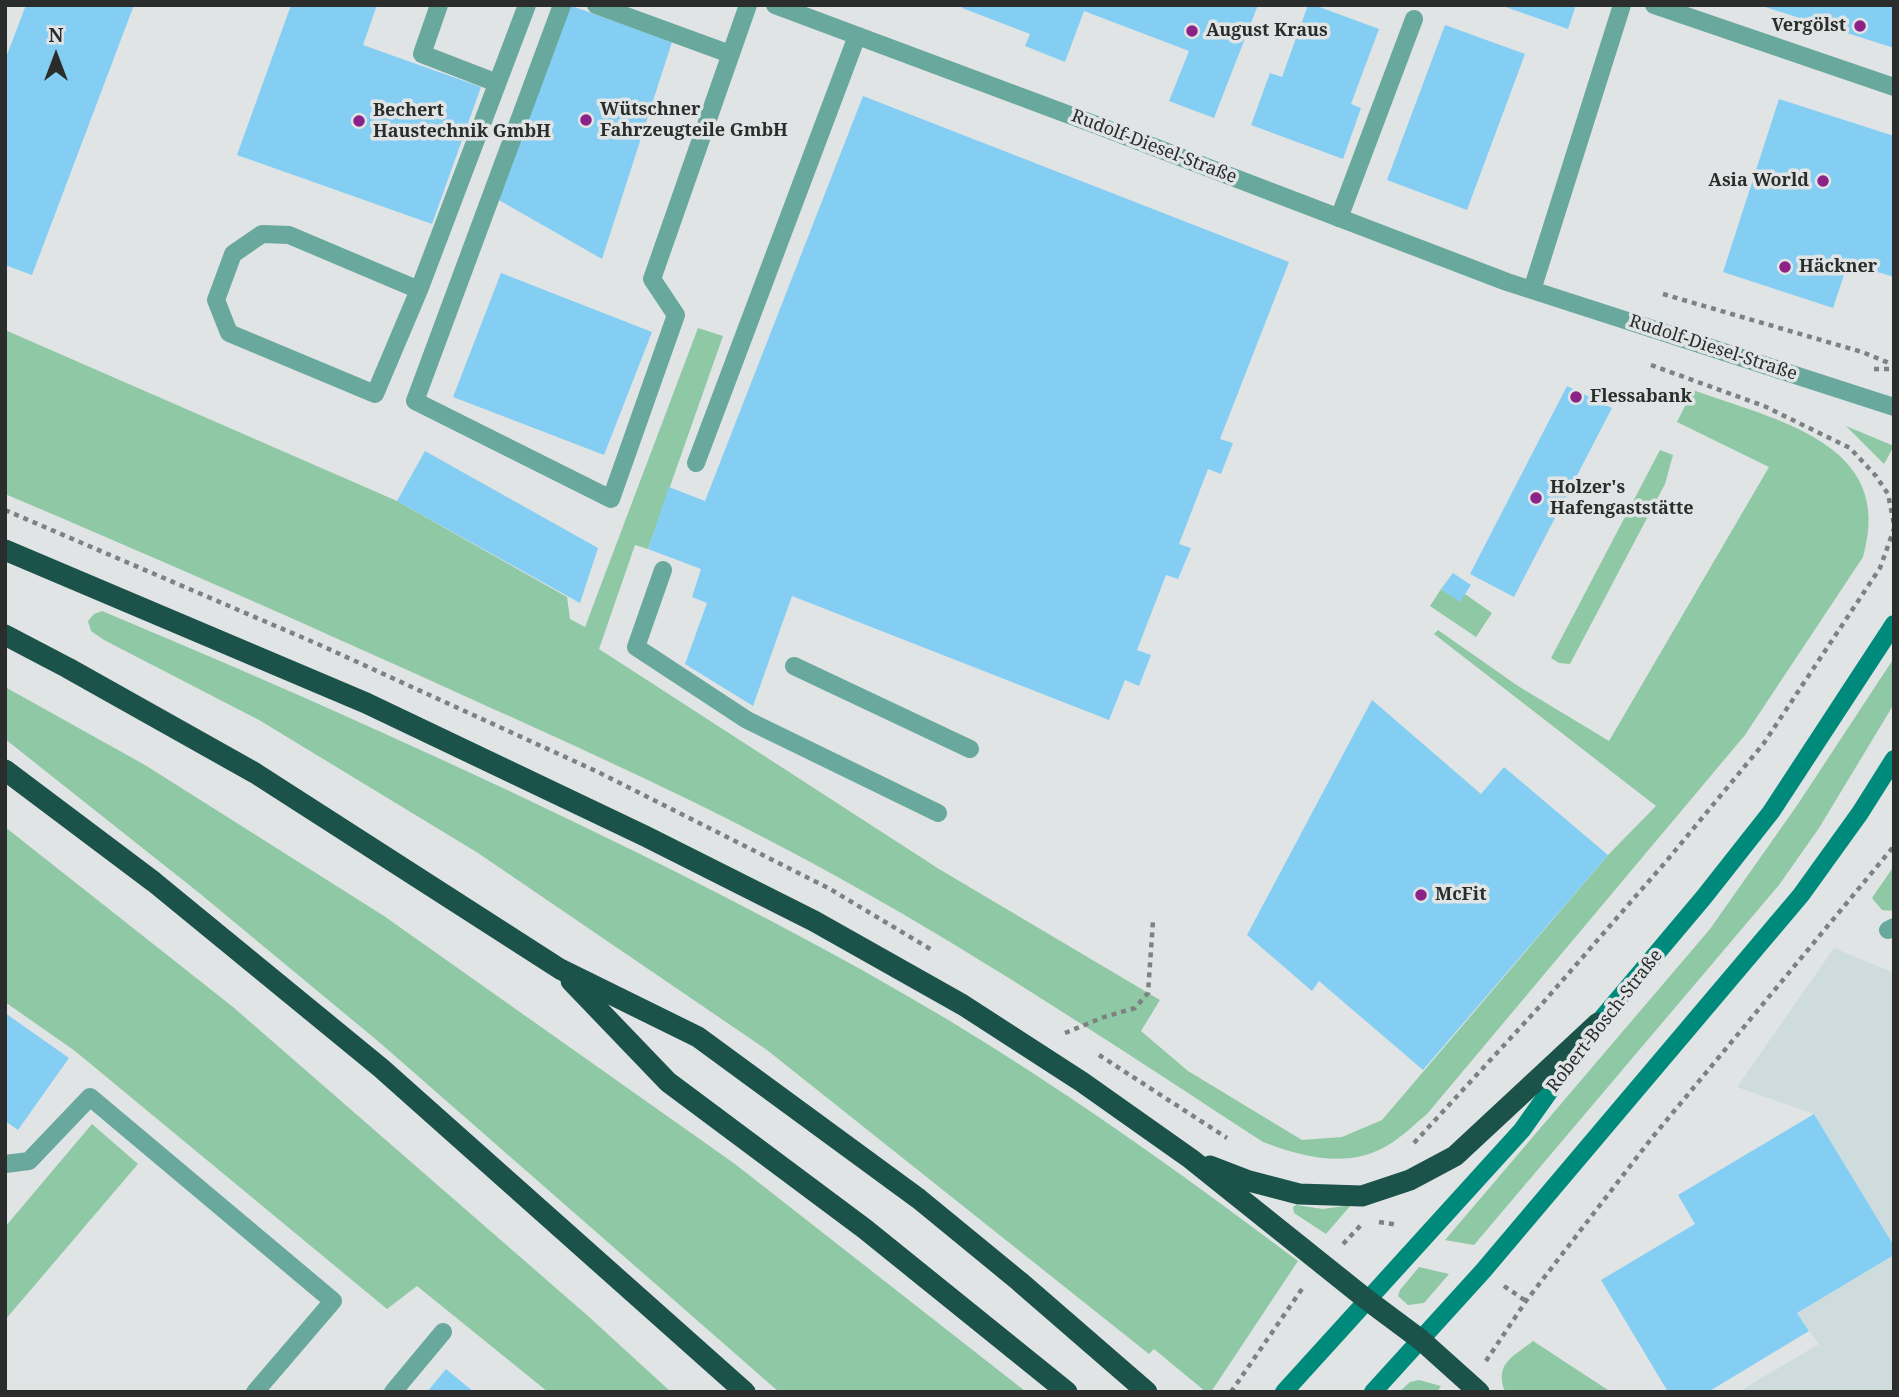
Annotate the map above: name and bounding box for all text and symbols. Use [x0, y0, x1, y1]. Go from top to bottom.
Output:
place label: Vergölst [1771, 15, 1846, 37]
marker: Vergölst [1852, 18, 1868, 34]
place label: August Kraus [1206, 20, 1328, 42]
north arrow [21, 21, 91, 91]
text: N [49, 22, 63, 48]
marker: August Kraus [1184, 23, 1200, 39]
place label: Wütschner Fahrzeugteile GmbH [600, 99, 788, 142]
place label: Bechert Haustechnik GmbH [373, 100, 551, 142]
street label: Rudolf-Diesel-Straße [1068, 105, 1240, 189]
marker: Wütschner Fahrzeugteile GmbH [578, 112, 594, 128]
marker: Bechert Haustechnik GmbH [351, 113, 367, 129]
place label: Asia World [1708, 170, 1809, 192]
marker: Asia World [1815, 173, 1831, 189]
place label: Häckner [1799, 256, 1877, 278]
marker: Häckner [1777, 259, 1793, 275]
street label: Rudolf-Diesel-Straße [1626, 311, 1800, 385]
place label: Flessabank [1590, 386, 1692, 408]
marker: Flessabank [1568, 389, 1584, 405]
place label: Holzer's Hafengaststätte [1550, 477, 1694, 520]
marker: Holzer's Hafengaststätte [1528, 490, 1544, 506]
place label: McFit [1435, 884, 1486, 906]
marker: McFit [1413, 887, 1429, 903]
street label: Robert-Bosch-Straße [1543, 945, 1667, 1097]

